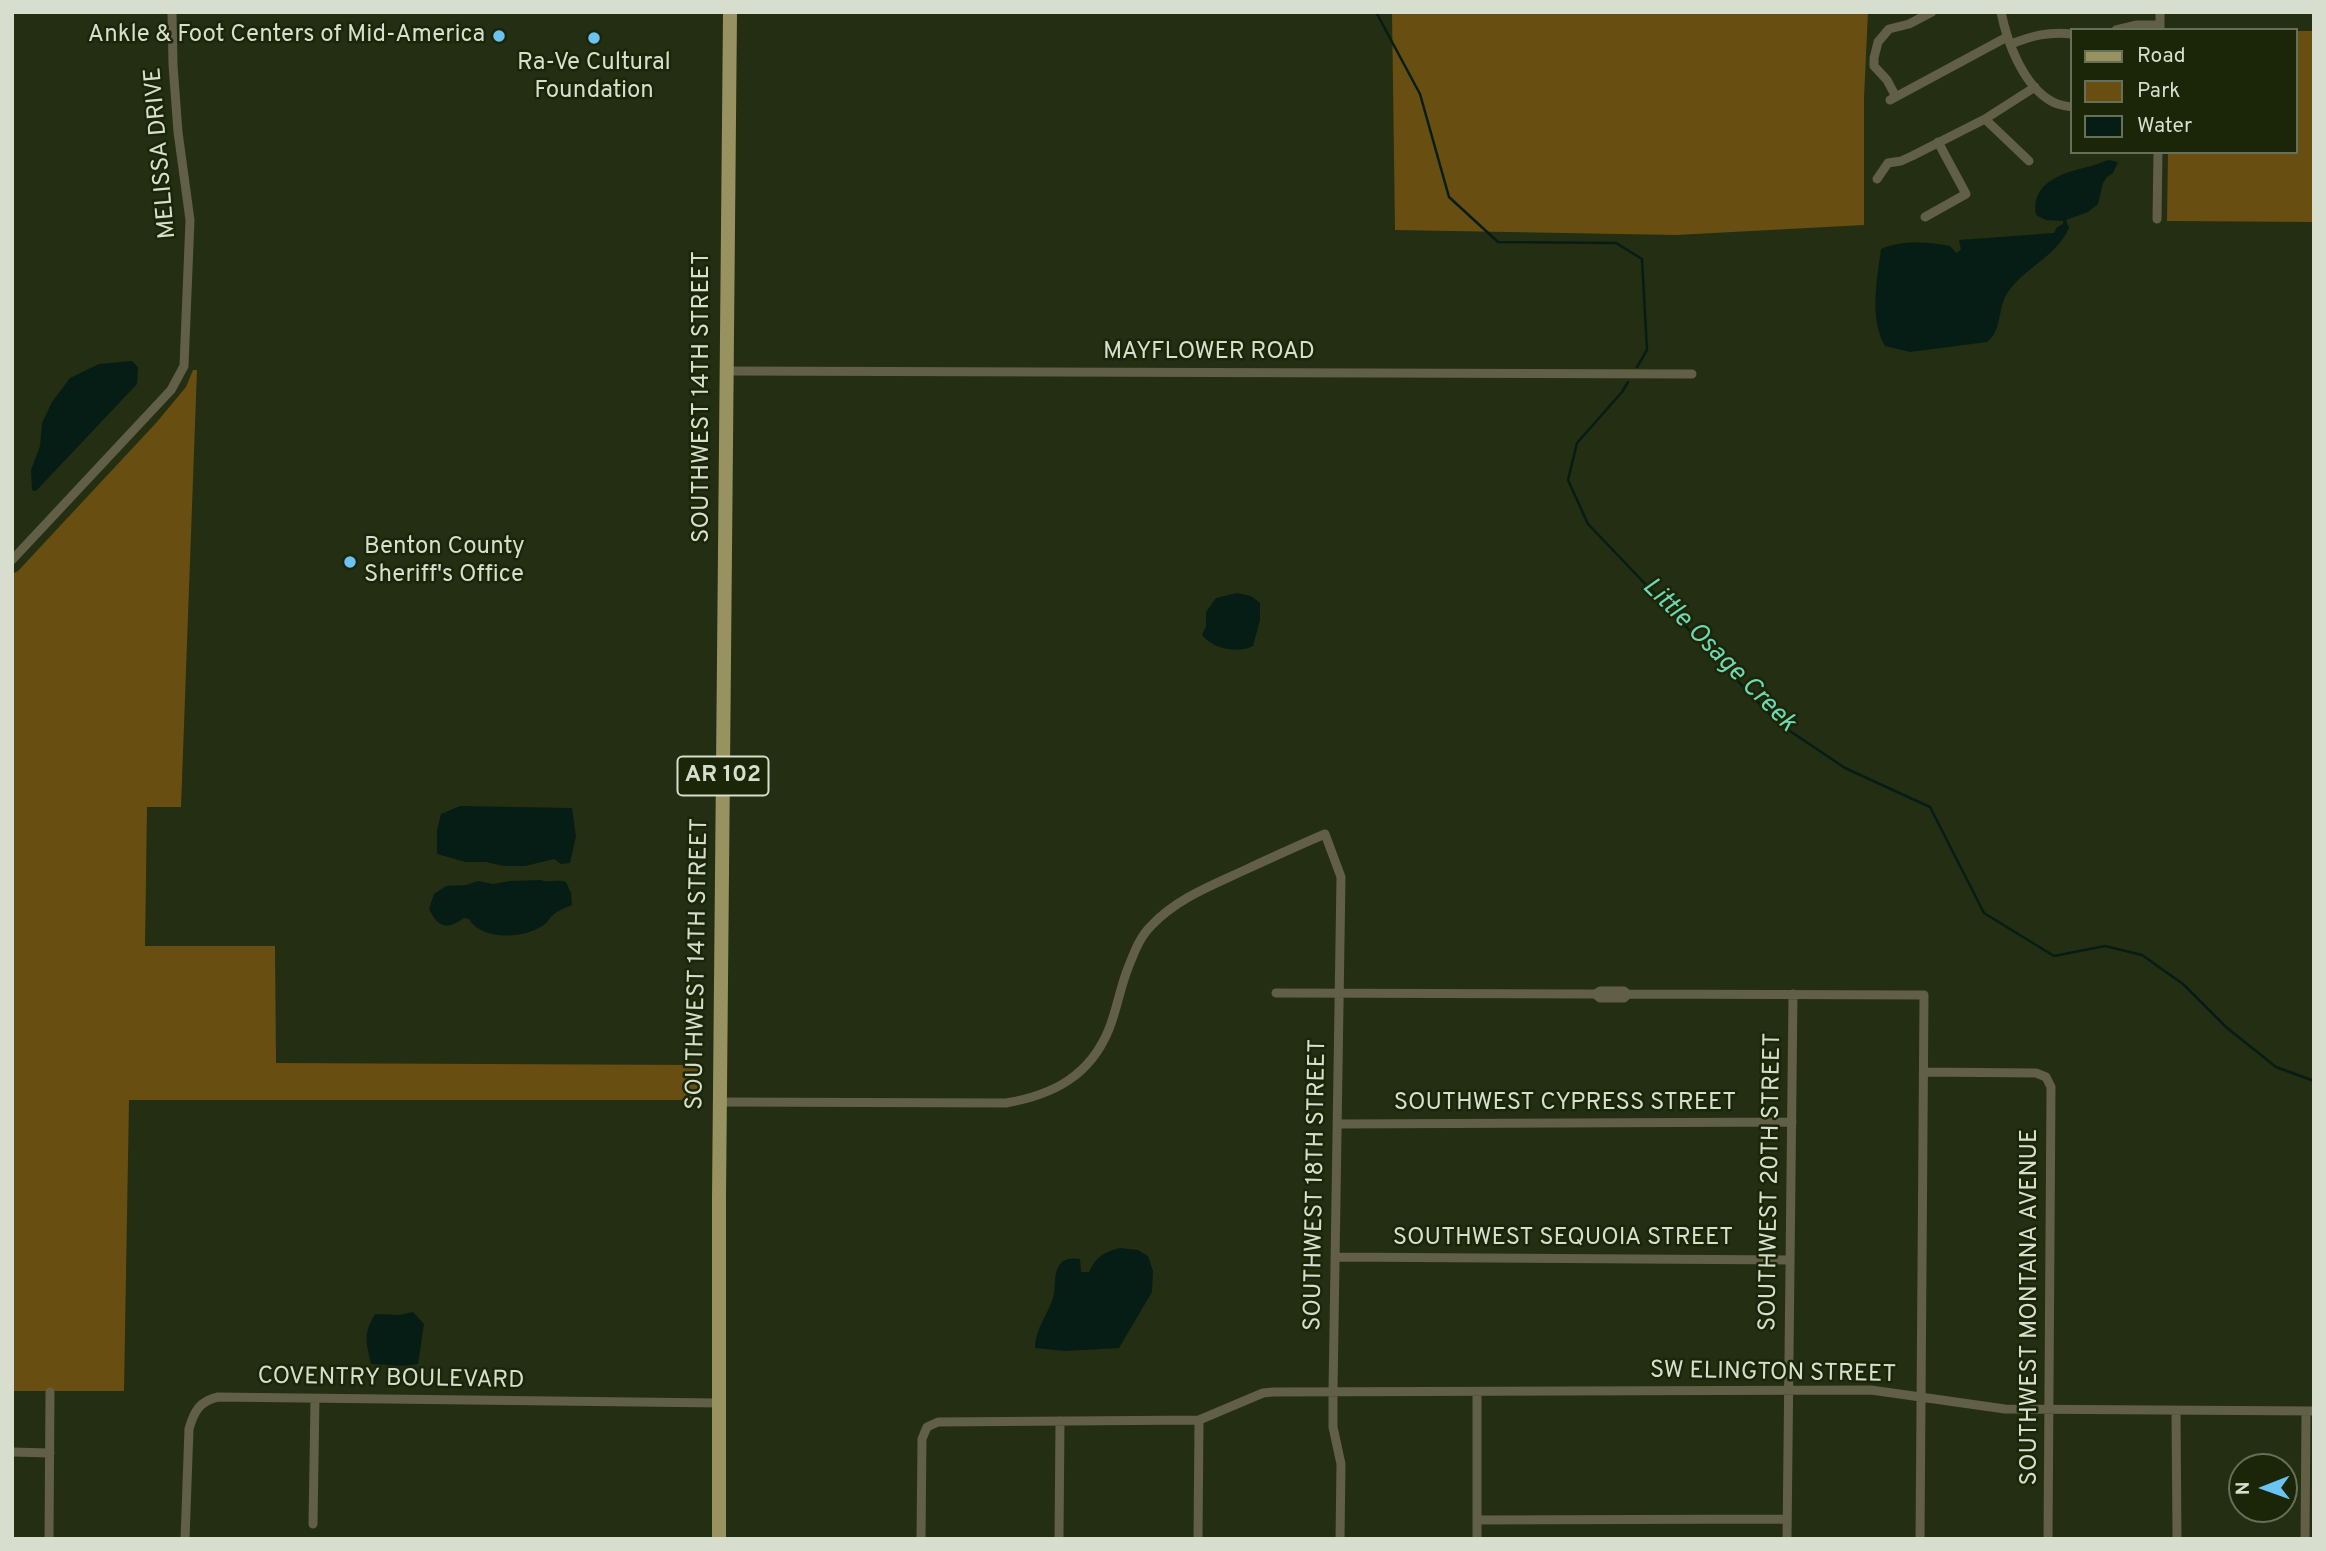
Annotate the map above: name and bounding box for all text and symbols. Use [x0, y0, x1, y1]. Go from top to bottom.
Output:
place label: Ankle & Foot Centers of Mid-America [88, 22, 485, 50]
marker: Ankle & Foot Centers of Mid-America [491, 28, 507, 44]
legend [2070, 28, 2298, 154]
marker: Ra-Ve Cultural Foundation [586, 30, 602, 46]
text: Road [2137, 43, 2186, 70]
place label: Ra-Ve Cultural Foundation [517, 50, 671, 106]
street label: MELISSA DRIVE [140, 66, 184, 240]
text: Park [2137, 78, 2180, 105]
text: Water [2137, 113, 2192, 140]
street label: SOUTHWEST 14TH STREET [689, 251, 717, 543]
street label: MAYFLOWER ROAD [1103, 339, 1315, 367]
place label: Benton County Sheriff's Office [364, 534, 525, 590]
marker: Benton County Sheriff's Office [342, 554, 358, 570]
water label: Little Osage Creek [1634, 572, 1802, 740]
road number: AR 102 [678, 756, 768, 796]
street label: SOUTHWEST 14TH STREET [682, 818, 716, 1110]
street label: SOUTHWEST 20TH STREET [1755, 1032, 1789, 1332]
street label: SOUTHWEST 18TH STREET [1300, 1039, 1334, 1331]
street label: SOUTHWEST CYPRESS STREET [1394, 1090, 1736, 1118]
street label: SOUTHWEST MONTANA AVENUE [2017, 1129, 2045, 1485]
street label: SOUTHWEST SEQUOIA STREET [1393, 1225, 1733, 1253]
street label: SW ELINGTON STREET [1650, 1357, 1896, 1391]
street label: COVENTRY BOULEVARD [257, 1363, 525, 1397]
north arrow [2228, 1453, 2298, 1523]
text: N [2232, 1481, 2256, 1495]

